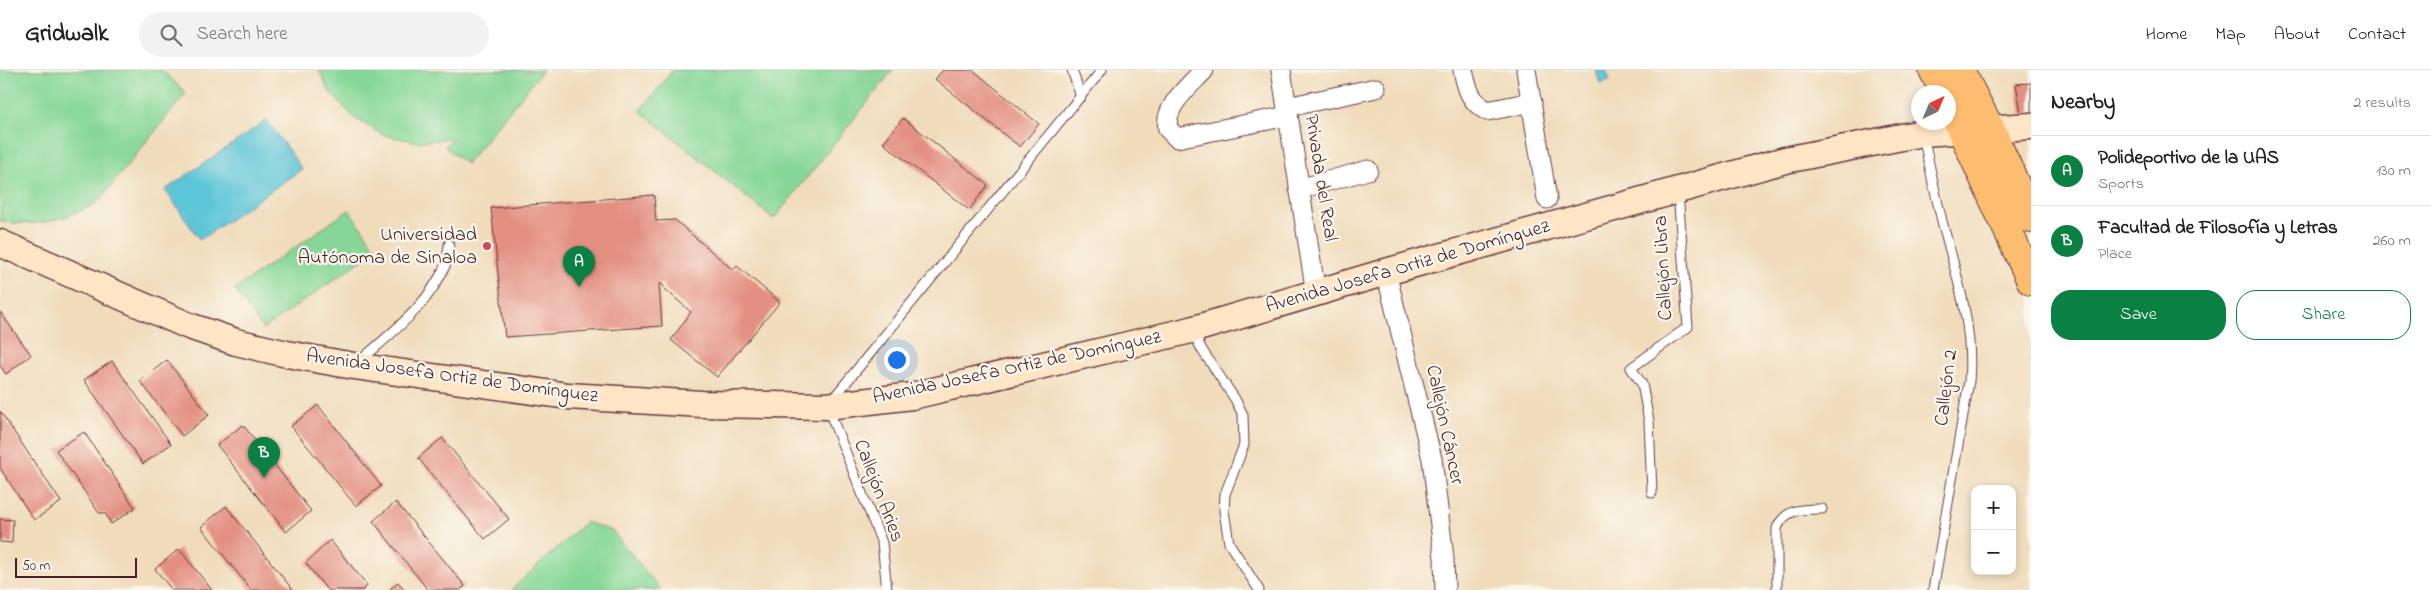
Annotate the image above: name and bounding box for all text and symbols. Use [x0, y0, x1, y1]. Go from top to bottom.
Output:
search box [139, 12, 489, 57]
text: Gridwalk [25, 17, 109, 52]
icon: search [157, 21, 185, 49]
text: Search here [197, 21, 288, 48]
text: Home [2146, 22, 2187, 48]
text: Map [2215, 22, 2246, 48]
text: About [2274, 22, 2320, 48]
text: Contact [2348, 22, 2406, 48]
north arrow [1911, 85, 1956, 130]
text: Nearby [2051, 88, 2115, 118]
text: 2 results [2353, 91, 2411, 115]
street label: Privada del Real [1296, 112, 1344, 244]
text: Polideportivo de la UAS [2098, 145, 2279, 172]
text: A [2062, 159, 2072, 183]
text: 130 m [2376, 159, 2411, 183]
text: Sports [2098, 172, 2144, 196]
street label: Avenida Josefa Ortiz de Domínguez [1262, 212, 1554, 322]
street label: Callejón Libra [1647, 215, 1681, 321]
text: Facultad de Filosofía y Letras [2098, 215, 2338, 242]
place label: Universidad Autónoma de Sinaloa [298, 221, 477, 273]
text: B [2062, 229, 2072, 253]
text: 260 m [2373, 229, 2411, 253]
marker: Universidad Autónoma de Sinaloa [481, 240, 493, 252]
text: Place [2098, 242, 2132, 266]
pin: A [563, 246, 595, 287]
button: Save [2051, 290, 2226, 340]
button: Share [2236, 290, 2411, 340]
street label: Avenida Josefa Ortiz de Domínguez [870, 323, 1165, 414]
street label: Avenida Josefa Ortiz de Domínguez [304, 342, 600, 413]
your location [884, 347, 910, 373]
street label: Callejón 2 [1928, 348, 1966, 428]
street label: Callejón Cáncer [1417, 362, 1471, 488]
street label: Callejón Aries [845, 435, 911, 547]
pin: B [248, 437, 280, 478]
map controls [1971, 485, 2016, 575]
button: + [1971, 485, 2016, 530]
button: − [1971, 530, 2016, 575]
scale bar [15, 555, 138, 578]
text: 50 m [22, 556, 50, 577]

